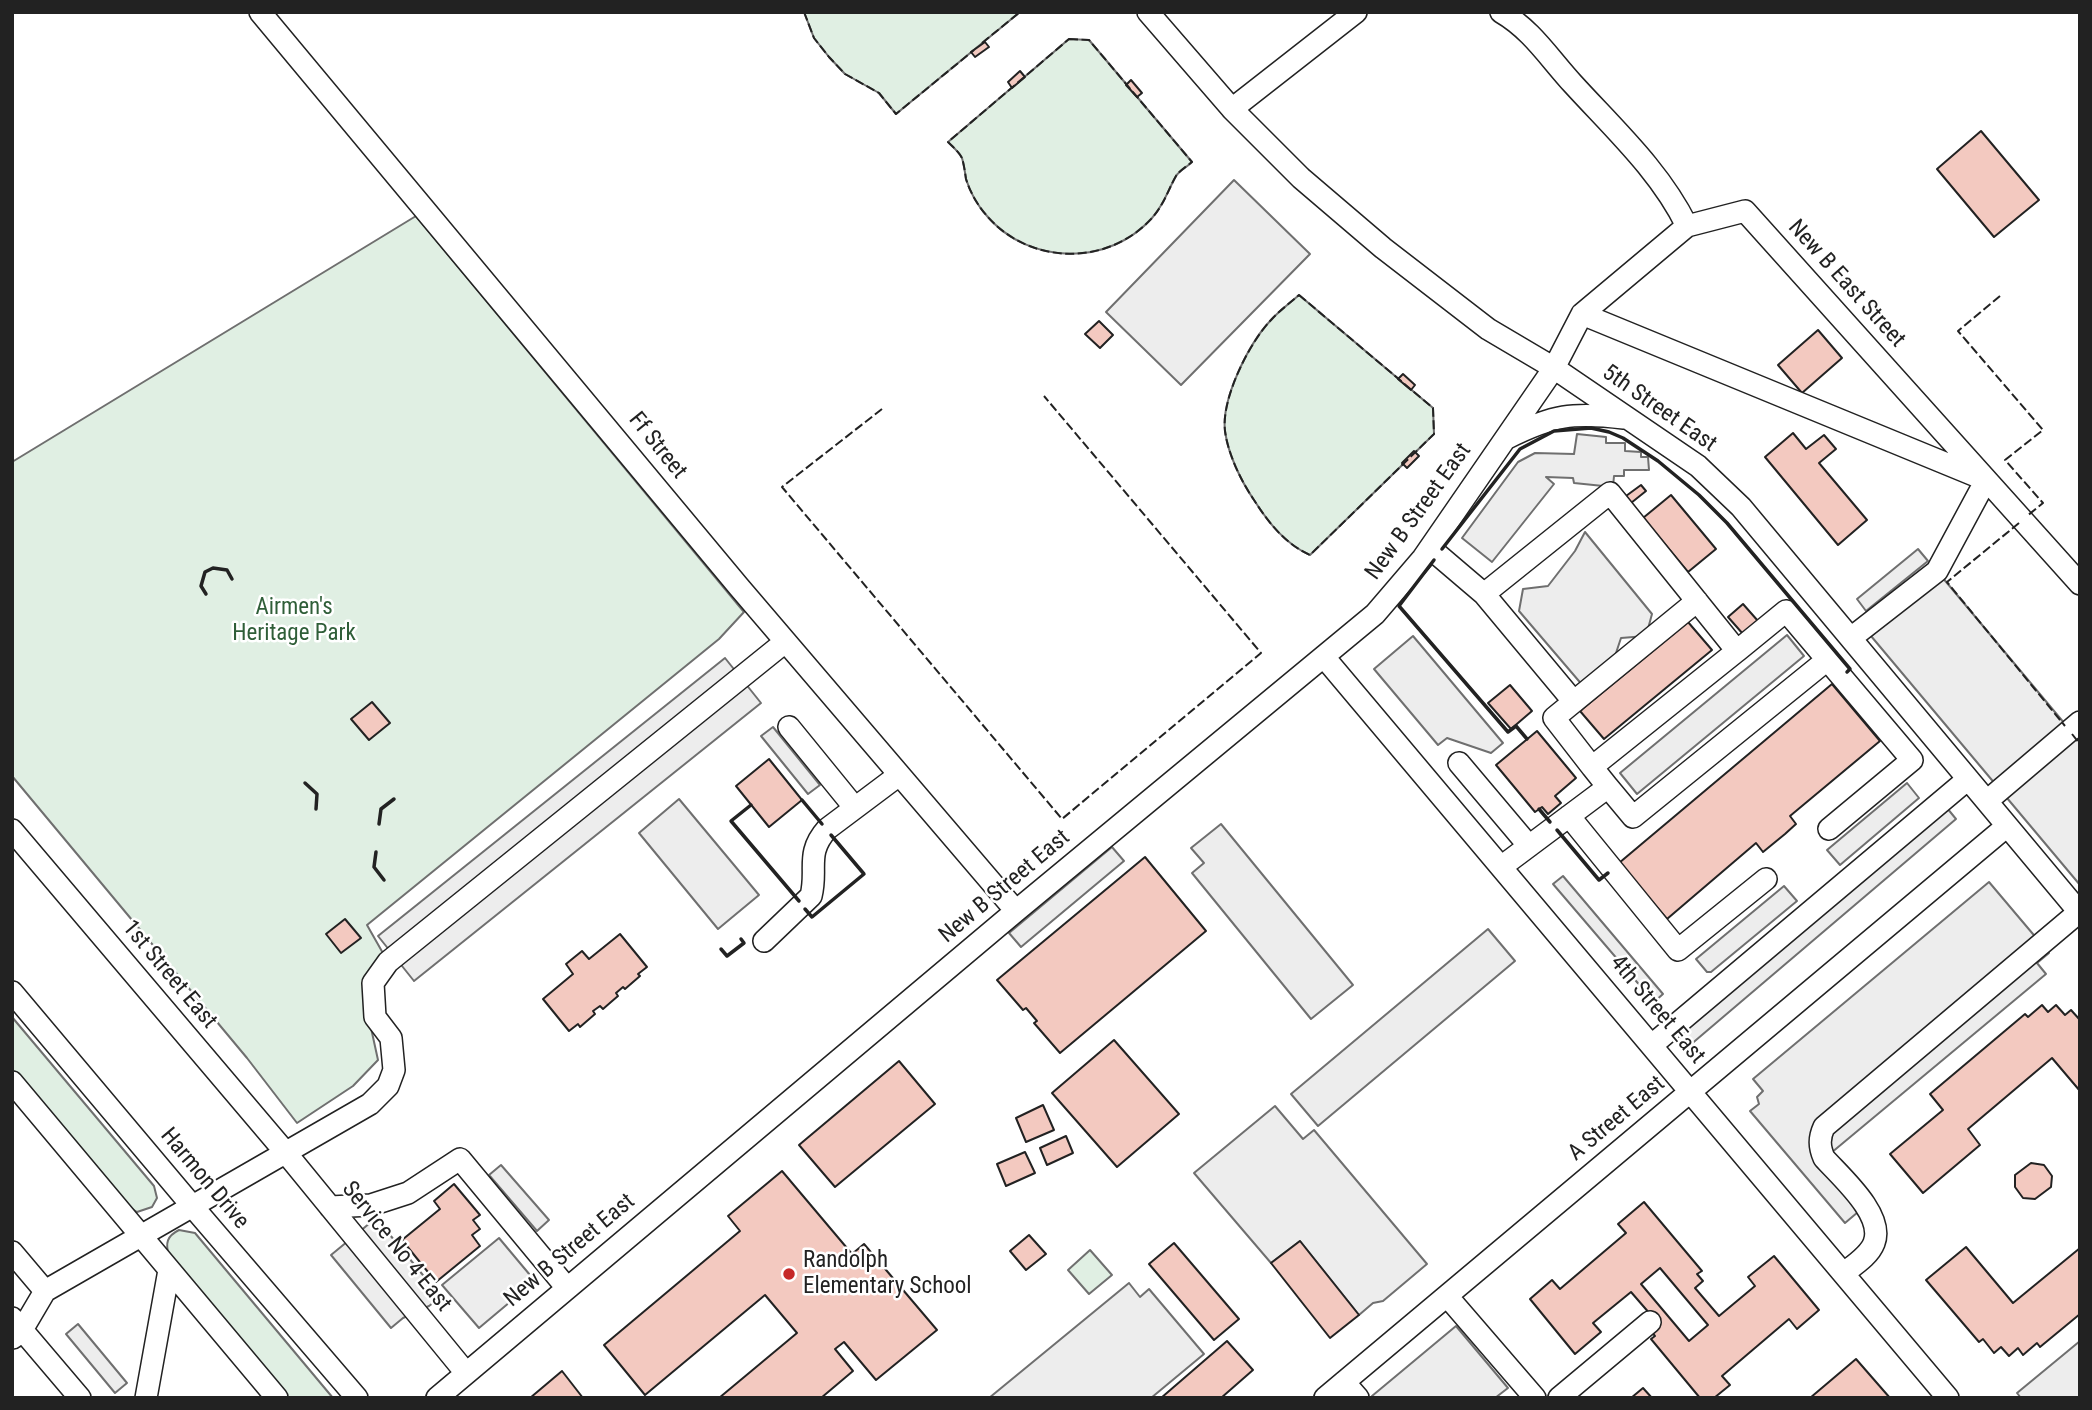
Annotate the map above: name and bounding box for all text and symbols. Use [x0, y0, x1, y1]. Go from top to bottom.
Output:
street label: New B East Street [1782, 215, 1910, 353]
street label: 5th Street East [1596, 359, 1722, 459]
street label: Ff Street [622, 407, 692, 485]
street label: New B Street East [1360, 438, 1478, 586]
park label: Airmen's Heritage Park [232, 594, 356, 648]
street label: New B Street East [934, 824, 1076, 950]
street label: 1st Street East [116, 915, 222, 1035]
street label: 4th Street East [1604, 950, 1710, 1070]
street label: A Street East [1563, 1071, 1671, 1167]
street label: Harmon Drive [154, 1123, 254, 1235]
street label: Service No 4 East [335, 1176, 457, 1318]
street label: New B Street East [499, 1188, 641, 1314]
place label: Randolph Elementary School [803, 1247, 972, 1301]
marker: Randolph Elementary School [781, 1266, 797, 1282]

